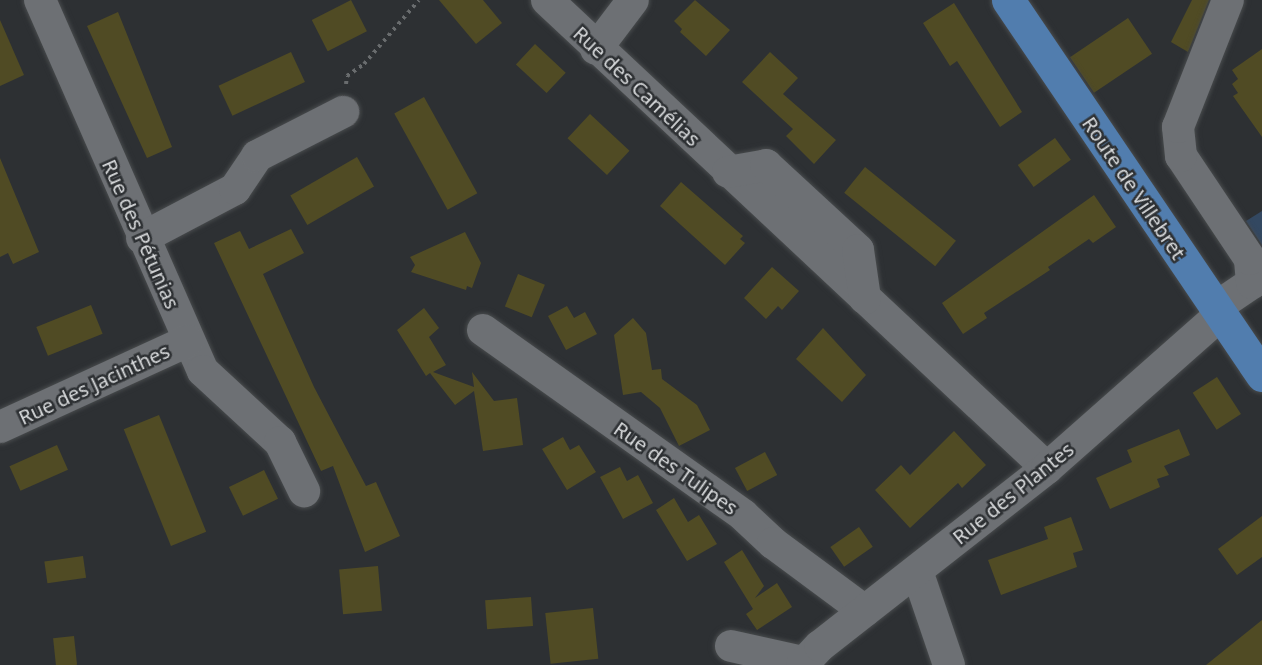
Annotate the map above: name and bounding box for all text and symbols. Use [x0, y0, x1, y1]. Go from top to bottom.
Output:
street label: Rue des Camélias [569, 21, 705, 151]
street label: Route de Villebret [1077, 112, 1191, 264]
street label: Rue des Pétunias [97, 156, 185, 312]
street label: Rue des Jacinthes [15, 338, 173, 430]
street label: Rue des Tulipes [609, 416, 743, 520]
street label: Rue des Plantes [948, 437, 1078, 549]

